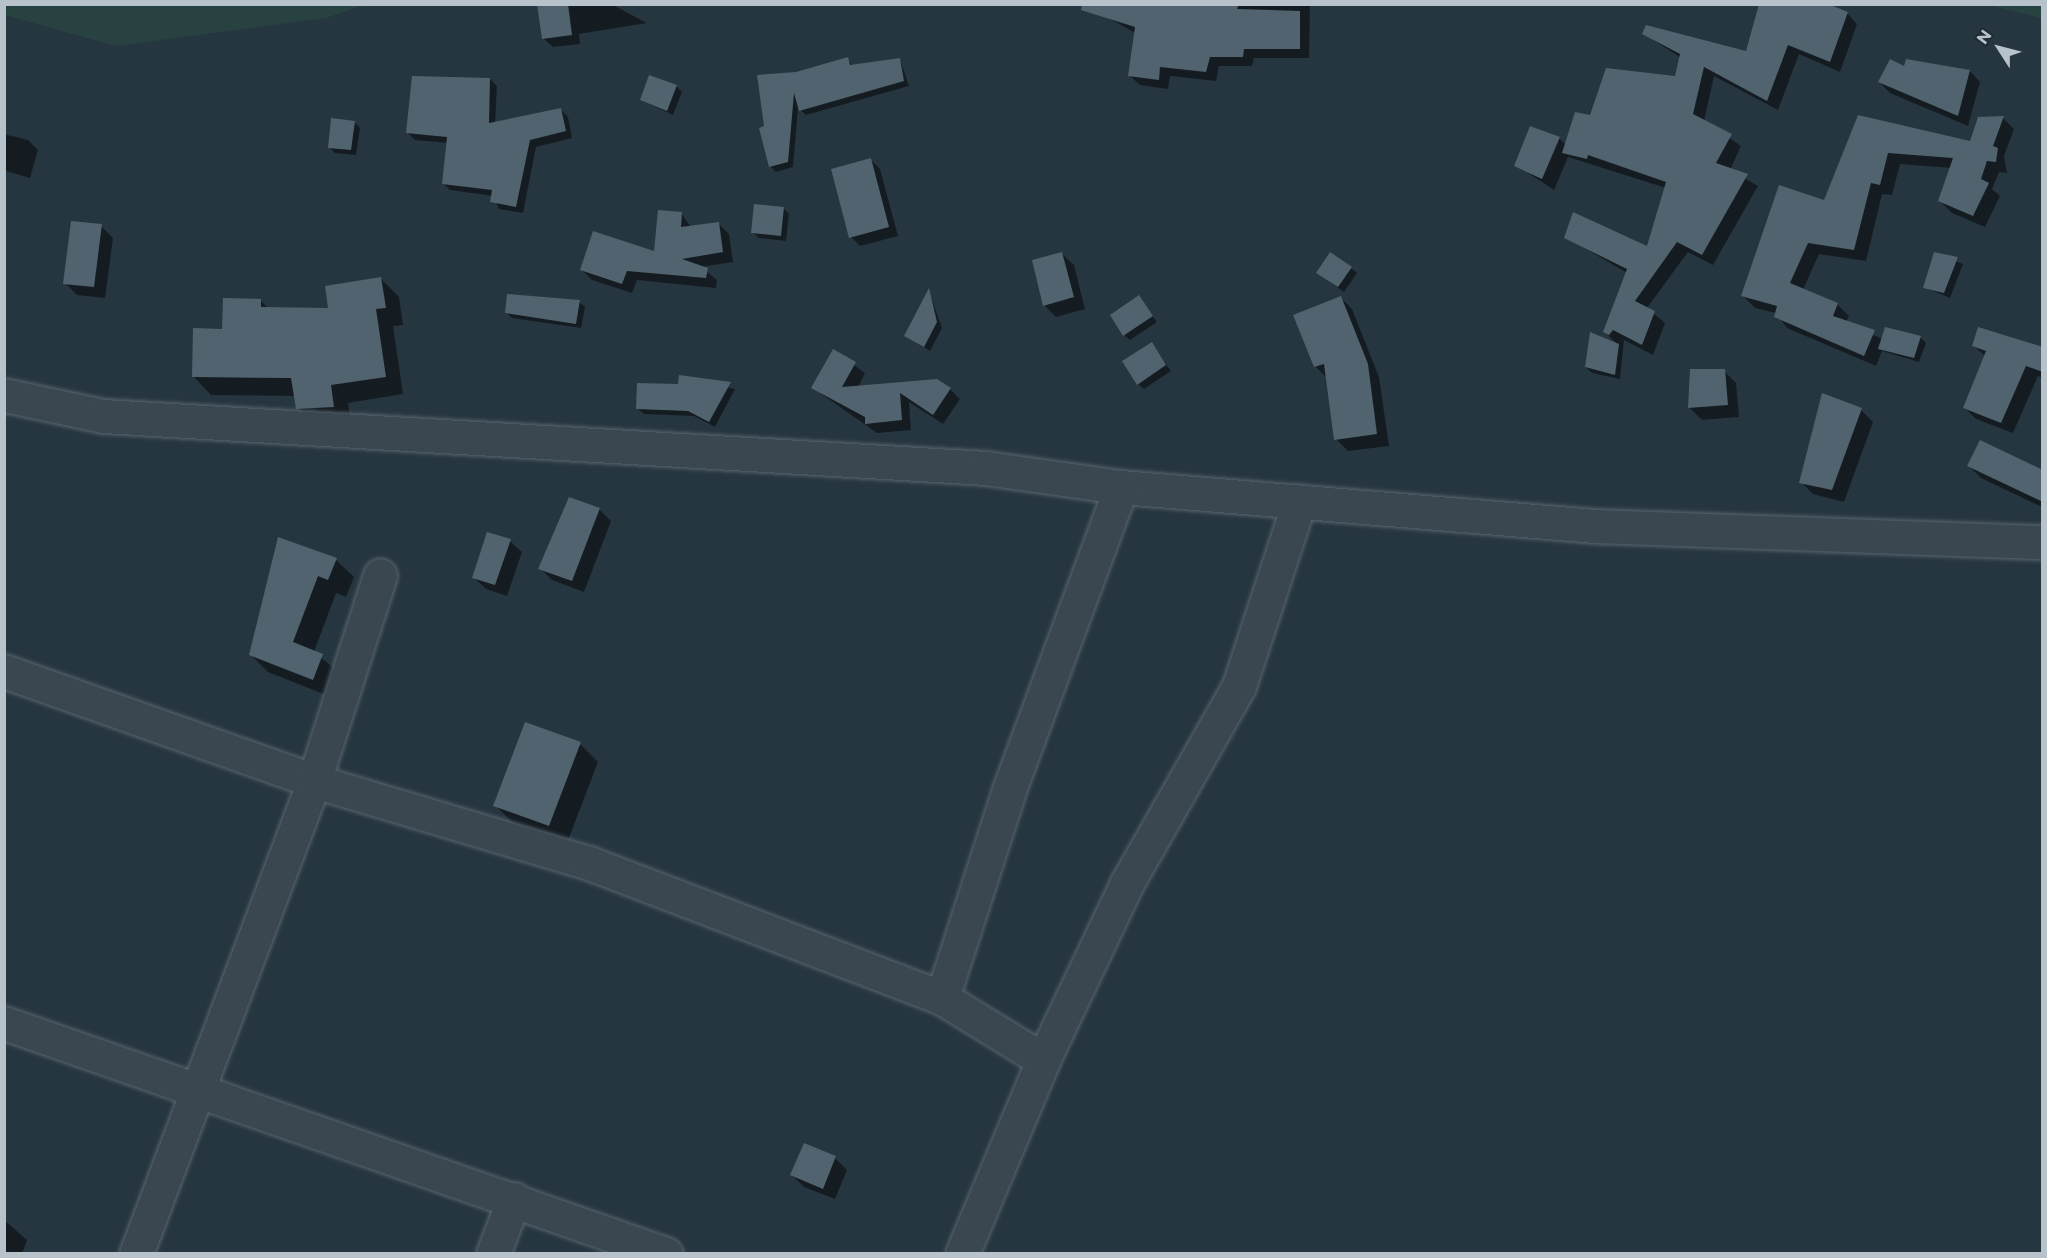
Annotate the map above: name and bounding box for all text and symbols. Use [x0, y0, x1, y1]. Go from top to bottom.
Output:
north arrow [1969, 18, 2029, 78]
text: N [1973, 26, 1996, 48]

